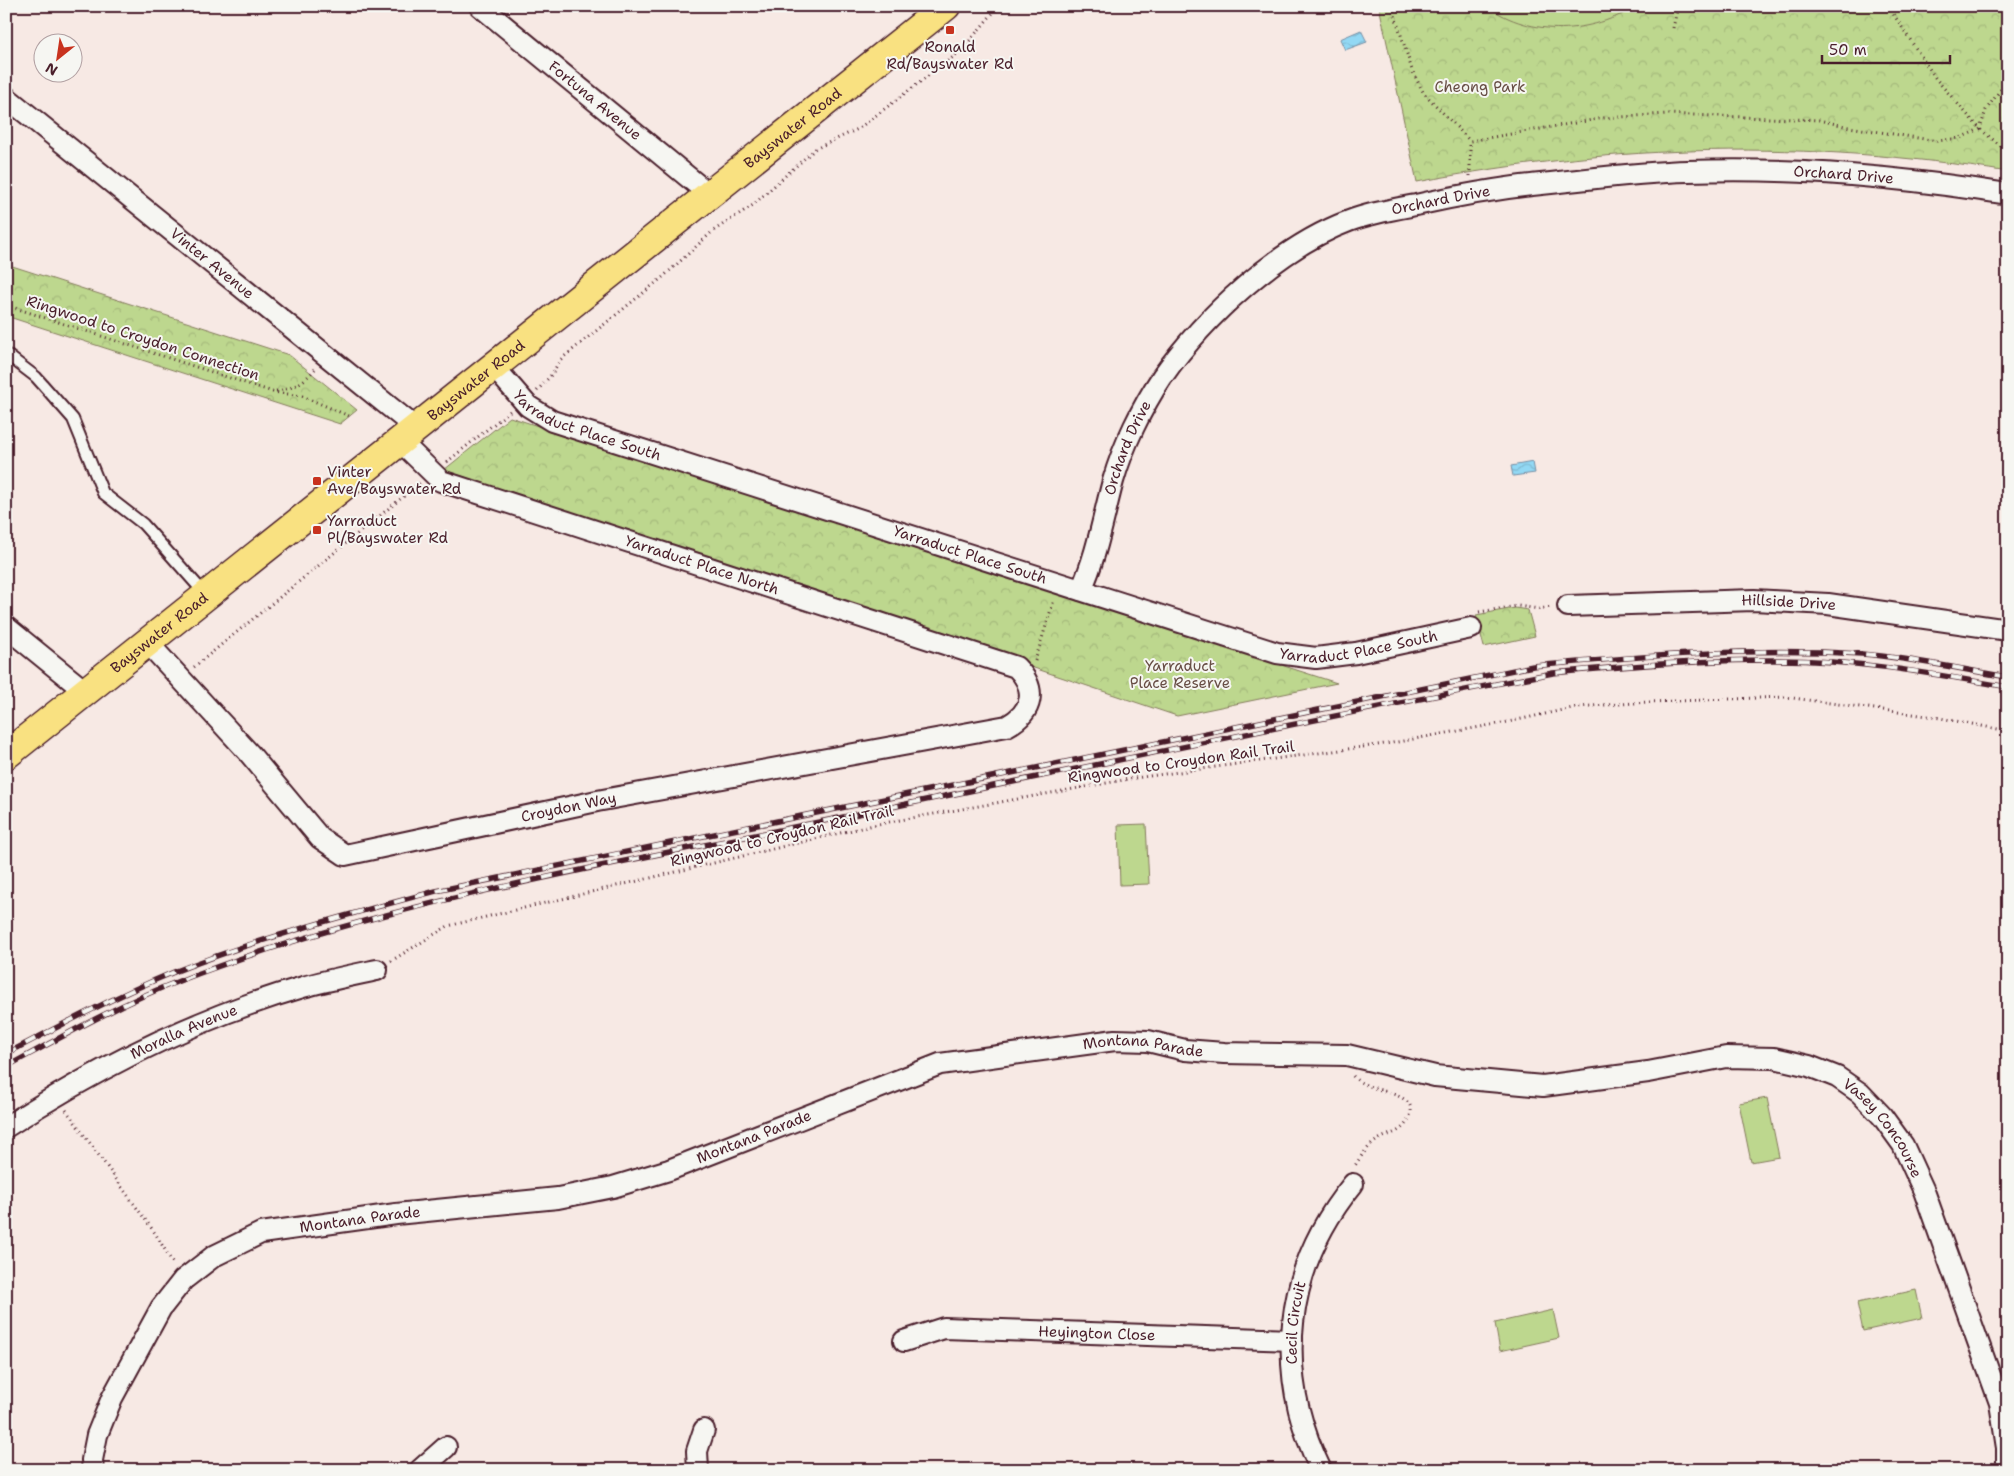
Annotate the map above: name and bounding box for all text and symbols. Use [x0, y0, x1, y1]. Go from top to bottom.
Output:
marker: Ronald Rd/Bayswater Rd [944, 24, 956, 36]
north arrow [32, 32, 82, 82]
scale bar [1822, 32, 1949, 64]
place label: Ronald Rd/Bayswater Rd [886, 37, 1014, 74]
text: 50 m [1829, 40, 1867, 60]
street label: Fortuna Avenue [544, 56, 646, 145]
text: N [42, 59, 61, 80]
park label: Cheong Park [1434, 77, 1526, 97]
street label: Bayswater Road [740, 83, 846, 173]
street label: Orchard Drive [1793, 161, 1895, 189]
street label: Orchard Drive [1390, 181, 1492, 219]
street label: Vinter Avenue [166, 223, 258, 304]
street label: Ringwood to Croydon Connection [24, 291, 262, 385]
street label: Bayswater Road [423, 335, 529, 426]
street label: Yarraduct Place South [509, 386, 664, 465]
street label: Orchard Drive [1100, 397, 1156, 497]
place label: Vinter Ave/Bayswater Rd [327, 462, 462, 499]
marker: Vinter Ave/Bayswater Rd [311, 475, 323, 487]
place label: Yarraduct Pl/Bayswater Rd [327, 511, 449, 548]
street label: Yarraduct Place South [891, 521, 1049, 589]
marker: Yarraduct Pl/Bayswater Rd [311, 524, 323, 536]
street label: Yarraduct Place North [622, 531, 782, 599]
street label: Bayswater Road [106, 587, 213, 678]
street label: Hillside Drive [1741, 590, 1838, 615]
street label: Yarraduct Place South [1278, 626, 1439, 668]
park label: Yarraduct Place Reserve [1130, 656, 1230, 693]
street label: Ringwood to Croydon Rail Trail [1066, 736, 1296, 788]
street label: Croydon Way [519, 788, 618, 827]
street label: Ringwood to Croydon Rail Trail [668, 800, 896, 871]
street label: Moralla Avenue [127, 1000, 240, 1064]
street label: Montana Parade [1082, 1030, 1204, 1061]
street label: Vasey Concourse [1839, 1074, 1927, 1181]
street label: Montana Parade [694, 1105, 814, 1168]
street label: Montana Parade [298, 1202, 421, 1237]
street label: Cecil Circuit [1282, 1279, 1311, 1365]
street label: Heyington Close [1038, 1321, 1156, 1345]

